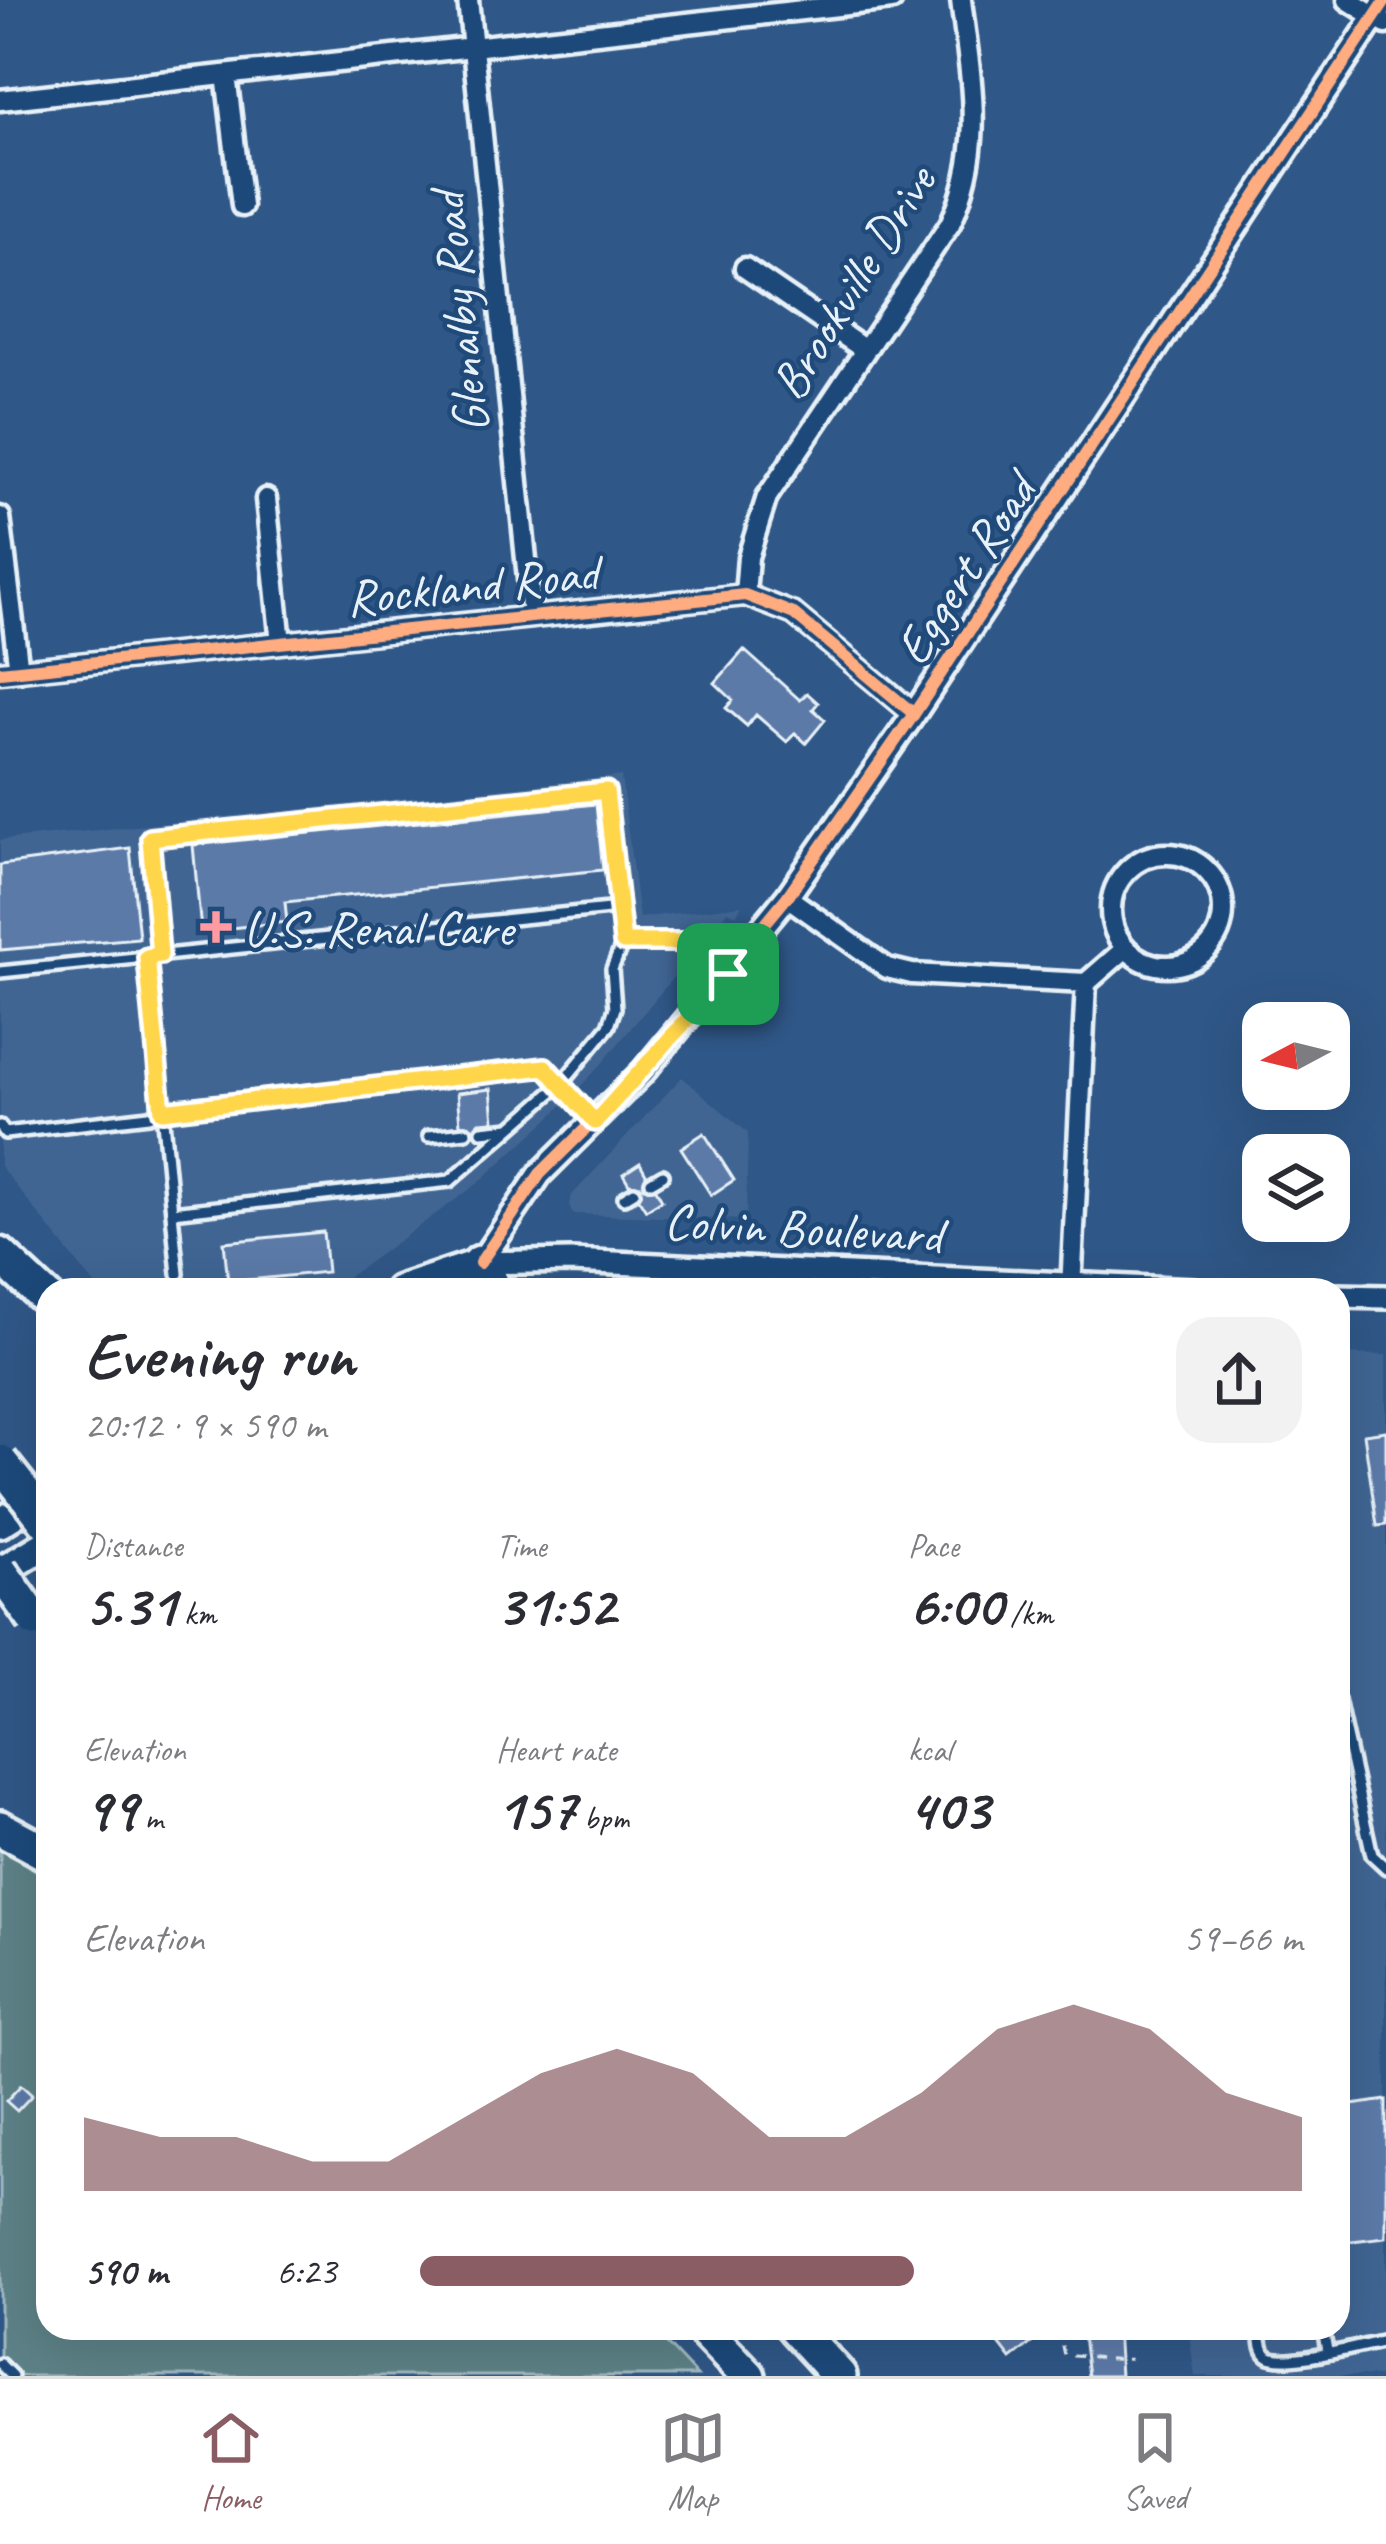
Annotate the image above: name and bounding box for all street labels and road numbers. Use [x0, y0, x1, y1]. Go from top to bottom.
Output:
street label: Brookville Drive [756, 151, 951, 411]
street label: Glenalby Road [414, 182, 503, 436]
street label: Eggert Road [880, 456, 1054, 676]
street label: Rockland Road [343, 539, 608, 630]
street label: Colvin Boulevard [663, 1189, 950, 1268]

